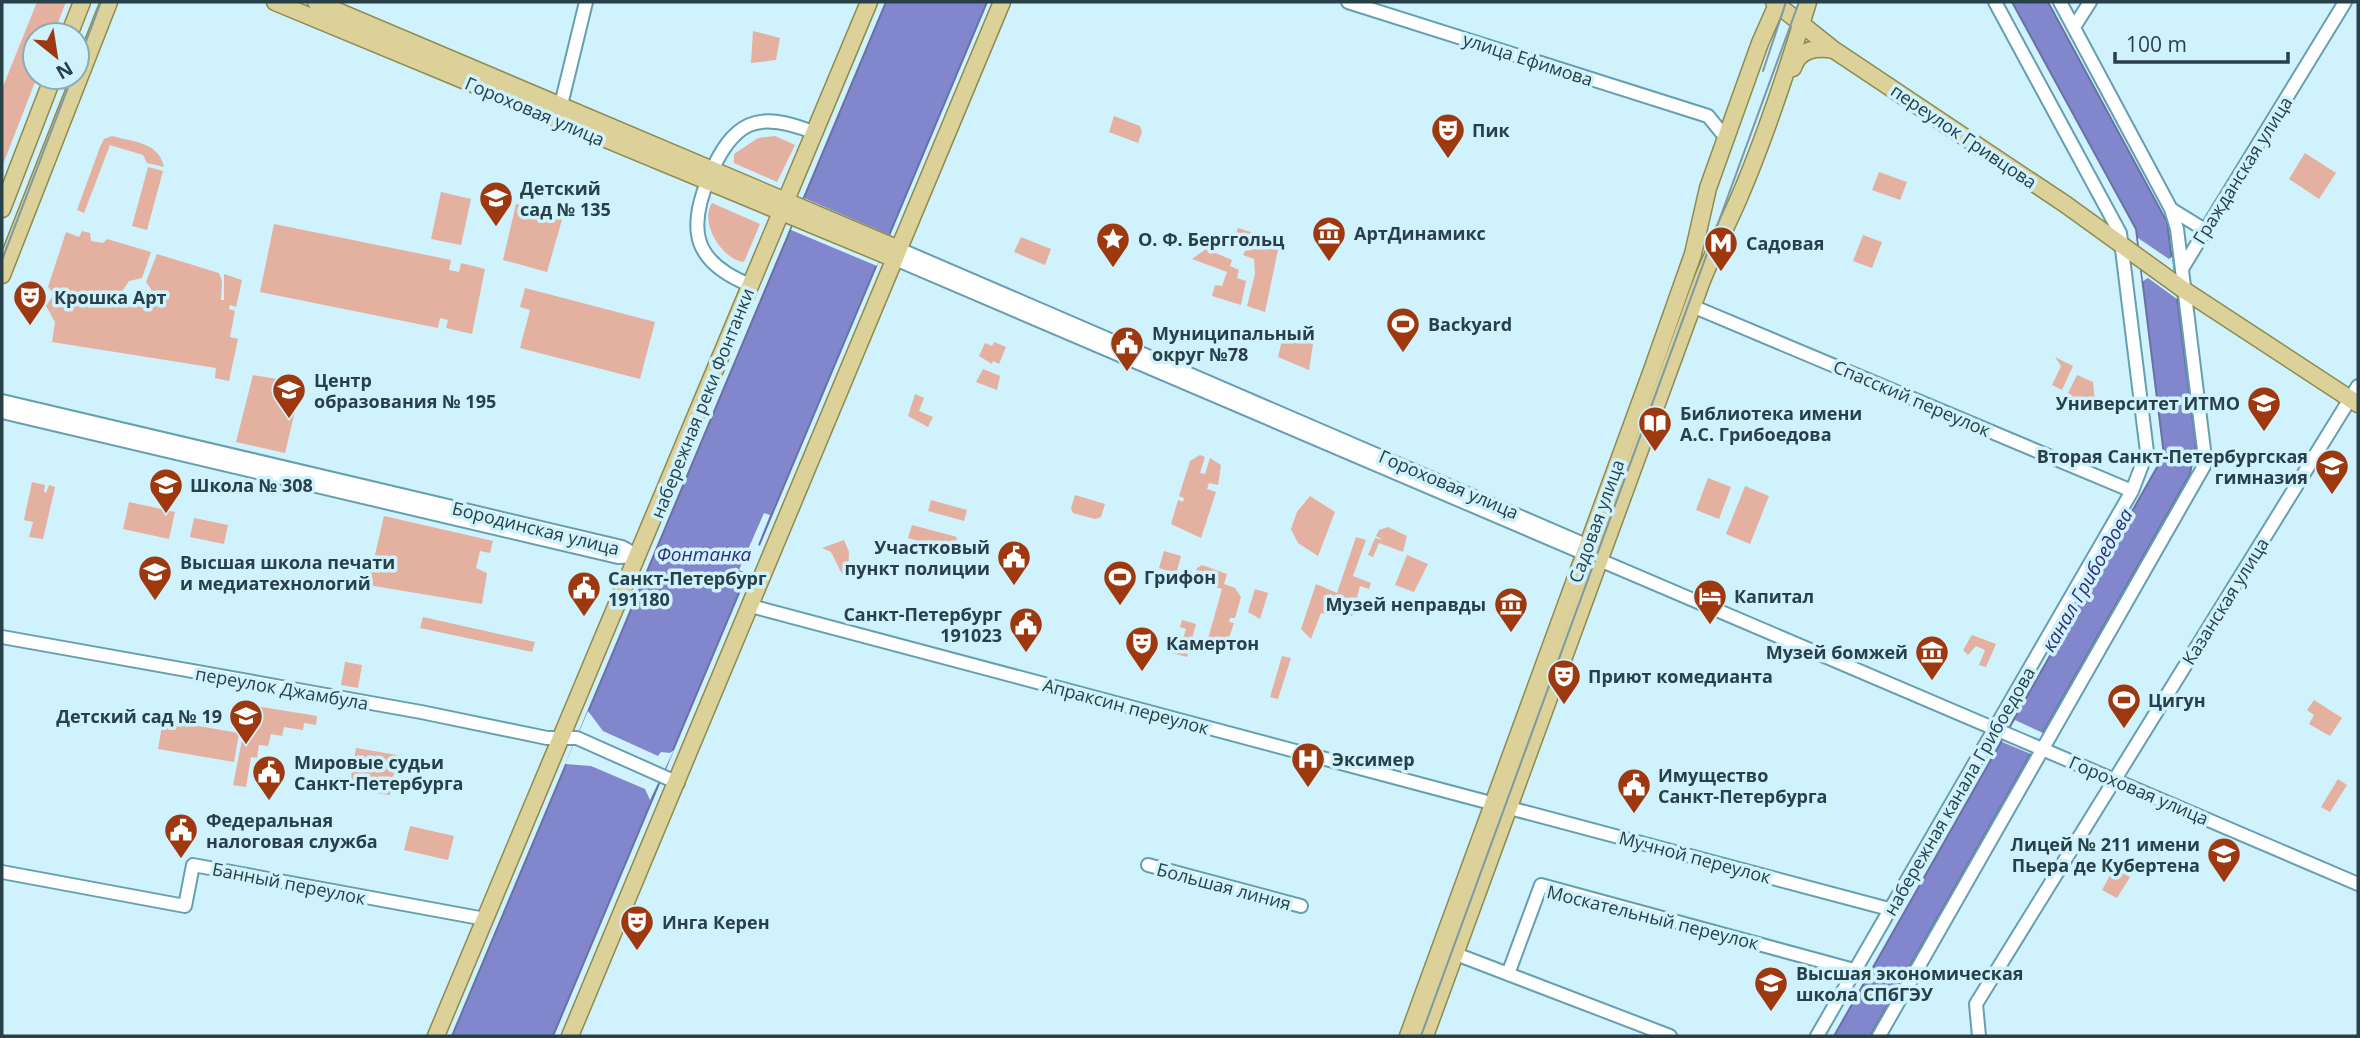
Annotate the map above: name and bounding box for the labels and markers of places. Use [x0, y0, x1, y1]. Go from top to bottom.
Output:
theatre icon: Пик [1429, 111, 1467, 160]
place label: Пик [1472, 118, 1510, 142]
place label: Детский сад № 135 [520, 176, 611, 221]
school or university icon: Детский сад № 135 [477, 179, 515, 228]
museum icon: АртДинамикс [1310, 214, 1348, 263]
place icon: О. Ф. Берггольц [1094, 220, 1132, 269]
place label: АртДинамикс [1354, 221, 1486, 245]
metro station icon: Садовая [1702, 224, 1740, 273]
place label: О. Ф. Берггольц [1138, 227, 1285, 251]
place label: Садовая [1746, 231, 1824, 255]
theatre icon: Крошка Арт [11, 278, 49, 327]
place label: Крошка Арт [54, 285, 167, 309]
sports icon: Backyard [1384, 305, 1422, 354]
place label: Backyard [1428, 312, 1512, 336]
place label: Муниципальный округ №78 [1152, 321, 1315, 366]
public building icon: Муниципальный округ №78 [1108, 324, 1146, 373]
place label: Центр образования № 195 [314, 368, 496, 413]
school or university icon: Центр образования № 195 [270, 371, 308, 420]
school or university icon: Университет ИТМО [2245, 384, 2283, 433]
place label: Университет ИТМО [2056, 391, 2240, 415]
place label: Библиотека имени А.С. Грибоедова [1680, 401, 1862, 446]
library icon: Библиотека имени А.С. Грибоедова [1636, 404, 1674, 453]
place label: Вторая Санкт-Петербургская гимназия [2037, 444, 2308, 489]
school or university icon: Вторая Санкт-Петербургская гимназия [2313, 447, 2351, 496]
school or university icon: Школа № 308 [147, 466, 185, 515]
place label: Школа № 308 [190, 473, 313, 497]
place label: Участковый пункт полиции [845, 535, 990, 580]
public building icon: Участковый пункт полиции [995, 538, 1033, 587]
place label: Высшая школа печати и медиатехнологий [180, 550, 395, 595]
school or university icon: Высшая школа печати и медиатехнологий [136, 553, 174, 602]
sports icon: Грифон [1101, 558, 1139, 607]
place label: Грифон [1144, 565, 1216, 589]
place label: Санкт-Петербург 191180 [608, 566, 767, 611]
public building icon: Санкт-Петербург 191180 [565, 569, 603, 618]
hotel icon: Капитал [1691, 577, 1729, 626]
place label: Капитал [1734, 584, 1814, 608]
museum icon: Музей неправды [1492, 585, 1530, 634]
place label: Музей неправды [1325, 592, 1486, 616]
place label: Санкт-Петербург 191023 [843, 602, 1002, 647]
public building icon: Санкт-Петербург 191023 [1007, 605, 1045, 654]
theatre icon: Камертон [1123, 624, 1161, 673]
place label: Камертон [1166, 631, 1259, 655]
museum icon: Музей бомжей [1913, 633, 1951, 682]
place label: Музей бомжей [1766, 640, 1908, 664]
theatre icon: Приют комедианта [1545, 657, 1583, 706]
place label: Приют комедианта [1588, 664, 1773, 688]
sports icon: Цигун [2105, 681, 2143, 730]
place label: Цигун [2148, 688, 2206, 712]
school or university icon: Детский сад № 19 [227, 697, 265, 746]
place label: Детский сад № 19 [56, 704, 222, 728]
hospital icon: Эксимер [1289, 740, 1327, 789]
place label: Эксимер [1332, 747, 1415, 771]
place label: Мировые судьи Санкт-Петербурга [294, 750, 464, 795]
public building icon: Мировые судьи Санкт-Петербурга [250, 753, 288, 802]
place label: Имущество Санкт-Петербурга [1658, 763, 1828, 808]
public building icon: Имущество Санкт-Петербурга [1615, 766, 1653, 815]
place label: Федеральная налоговая служба [206, 808, 378, 853]
public building icon: Федеральная налоговая служба [162, 811, 200, 860]
place label: Лицей № 211 имени Пьера де Кубертена [2011, 832, 2200, 877]
school or university icon: Лицей № 211 имени Пьера де Кубертена [2205, 835, 2243, 884]
theatre icon: Инга Керен [618, 903, 656, 952]
place label: Инга Керен [662, 910, 770, 934]
place label: Высшая экономическая школа СПбГЭУ [1796, 961, 2023, 1006]
school or university icon: Высшая экономическая школа СПбГЭУ [1752, 964, 1790, 1013]

